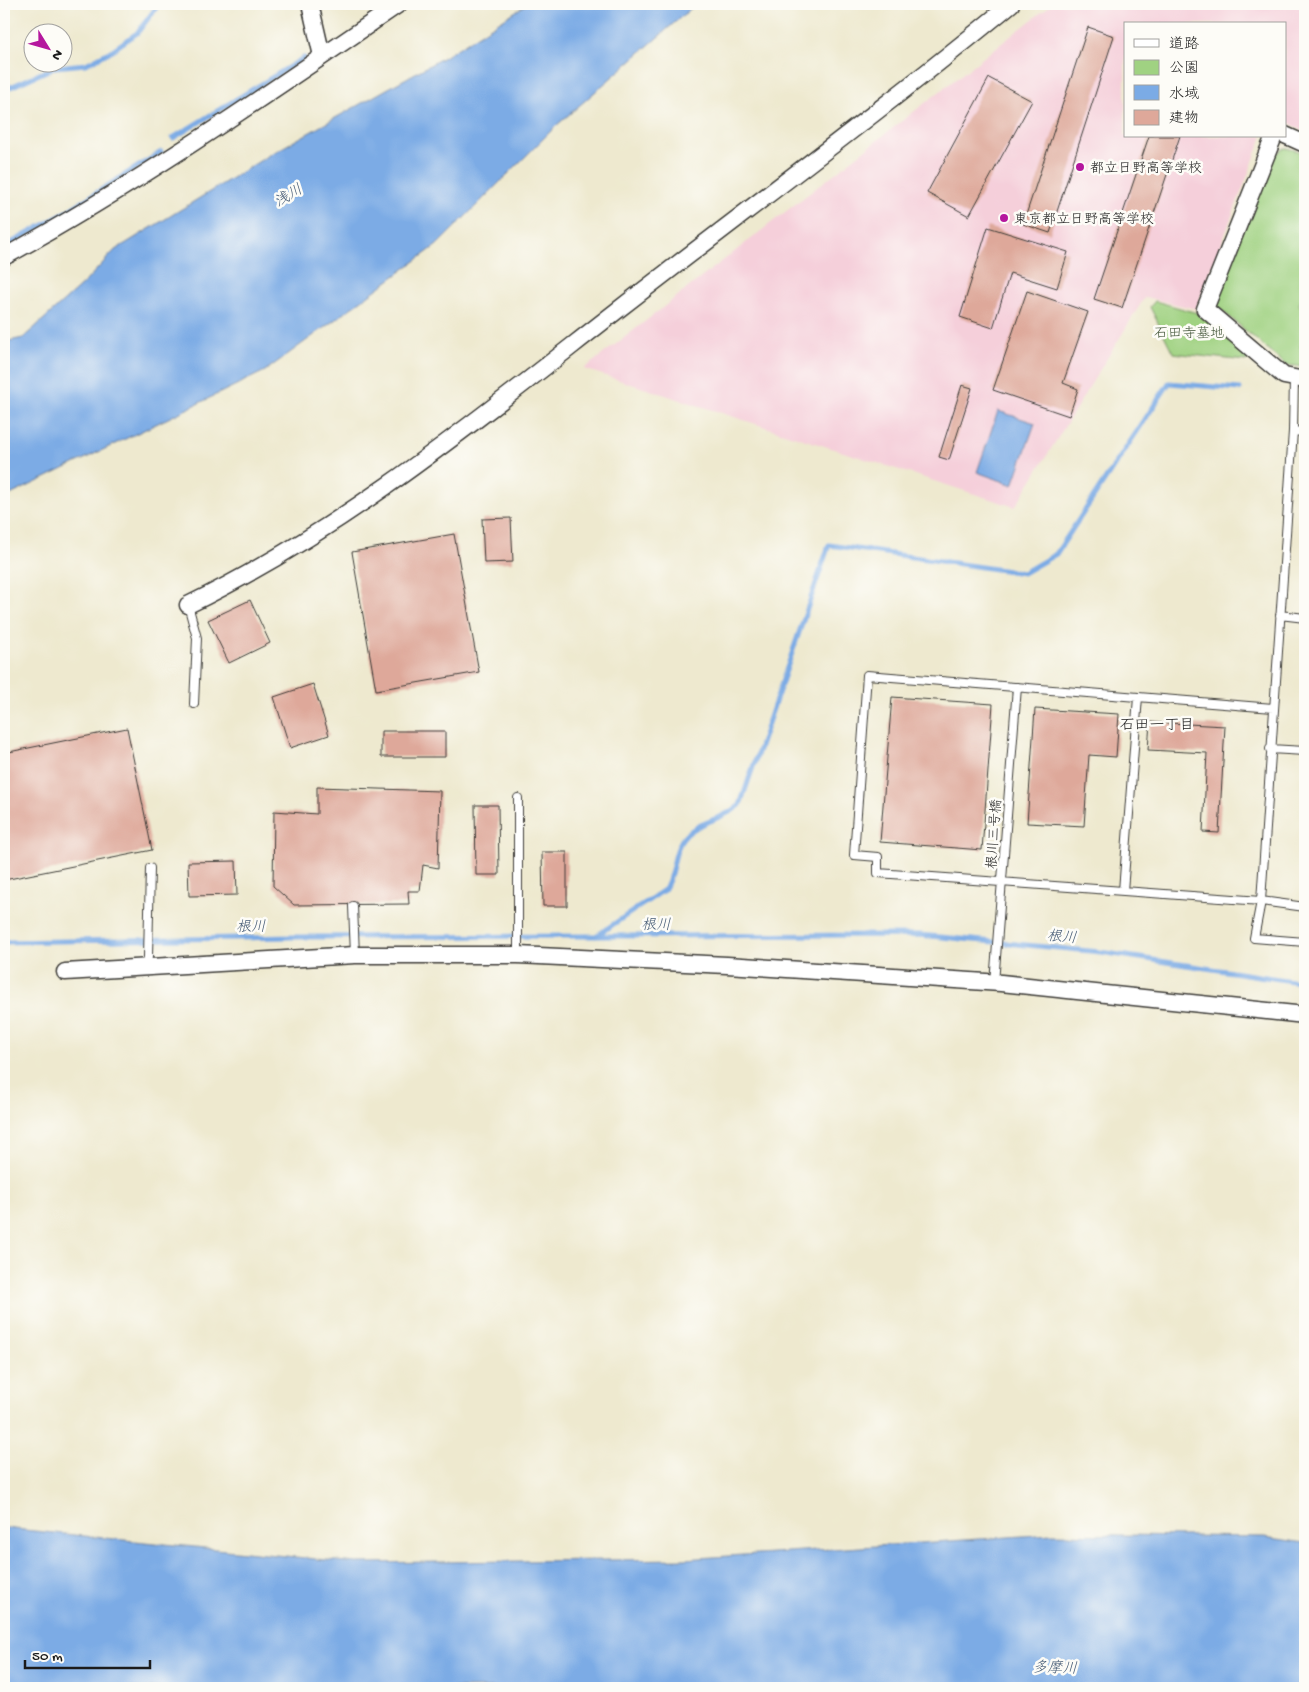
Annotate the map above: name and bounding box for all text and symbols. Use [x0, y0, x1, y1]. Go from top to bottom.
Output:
north arrow [22, 22, 72, 72]
legend [1124, 22, 1286, 138]
text: 道路 [1169, 36, 1199, 54]
text: N [47, 46, 66, 63]
text: 公園 [1169, 60, 1199, 78]
text: 水域 [1169, 85, 1199, 104]
text: 建物 [1169, 110, 1199, 128]
marker: 都立日野高等学校 [1074, 161, 1086, 173]
place label: 都立日野高等学校 [1090, 161, 1202, 178]
water label: 浅川 [271, 180, 307, 212]
marker: 東京都立日野高等学校 [998, 212, 1010, 224]
place label: 東京都立日野高等学校 [1014, 212, 1154, 229]
park label: 石田寺墓地 [1154, 326, 1224, 343]
district label: 石田一丁目 [1119, 717, 1195, 735]
street label: 根川三号橋 [985, 799, 1006, 870]
water label: 根川 [641, 917, 671, 935]
water label: 根川 [236, 919, 266, 937]
water label: 根川 [1046, 928, 1078, 948]
scale bar [25, 1637, 150, 1669]
text: 50 m [32, 1648, 63, 1666]
water label: 多摩川 [1032, 1658, 1078, 1679]

